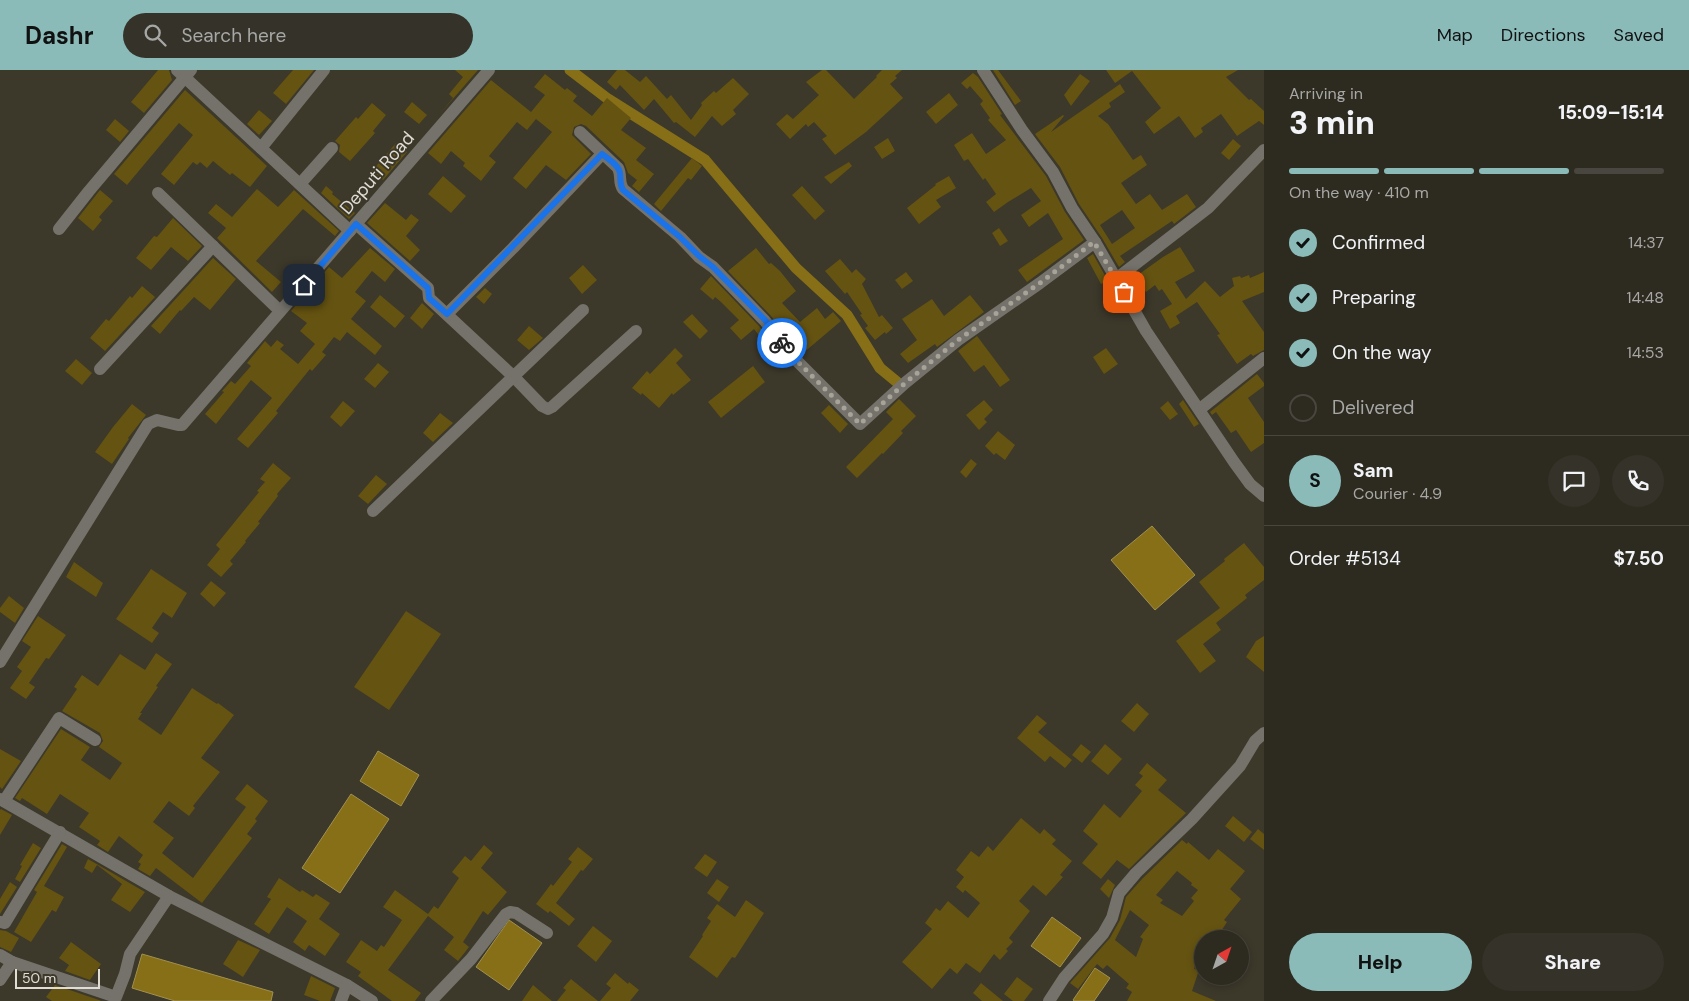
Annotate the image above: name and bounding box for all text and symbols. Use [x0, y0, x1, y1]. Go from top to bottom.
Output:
search box [123, 13, 473, 58]
text: Dashr [25, 20, 93, 51]
icon: search [141, 21, 169, 49]
text: Search here [181, 23, 286, 48]
text: Map [1437, 23, 1473, 47]
text: Directions [1501, 23, 1586, 47]
text: Saved [1614, 23, 1664, 47]
text: Arriving in [1289, 83, 1363, 104]
text: 15:09–15:14 [1558, 100, 1664, 125]
text: 3 min [1289, 102, 1375, 144]
street label: Deputi Road [334, 127, 420, 219]
text: On the way · 410 m [1289, 182, 1429, 203]
icon: check [1289, 229, 1317, 257]
text: Confirmed [1332, 230, 1425, 255]
text: 14:37 [1628, 232, 1664, 253]
pin [283, 264, 325, 306]
icon: home [290, 271, 318, 299]
pin [1103, 271, 1145, 313]
icon: bag [1110, 278, 1138, 306]
icon: check [1289, 284, 1317, 312]
text: Preparing [1332, 285, 1416, 310]
text: 14:48 [1627, 287, 1664, 308]
courier [757, 318, 807, 368]
icon: bike [768, 329, 796, 357]
icon: check [1289, 339, 1317, 367]
text: On the way [1332, 340, 1432, 365]
text: 14:53 [1627, 342, 1664, 363]
text: Delivered [1332, 395, 1414, 420]
button: chat [1548, 455, 1600, 507]
button: phone [1612, 455, 1664, 507]
text: Sam [1353, 458, 1394, 483]
text: S [1309, 468, 1321, 493]
text: Courier · 4.9 [1353, 483, 1442, 504]
text: Order #5134 [1289, 546, 1401, 571]
text: $7.50 [1613, 546, 1664, 571]
north arrow [1194, 930, 1249, 985]
map controls [1194, 930, 1249, 985]
button: Help [1289, 933, 1472, 991]
button: Share [1482, 933, 1664, 991]
scale bar [15, 966, 100, 989]
text: 50 m [22, 969, 56, 987]

